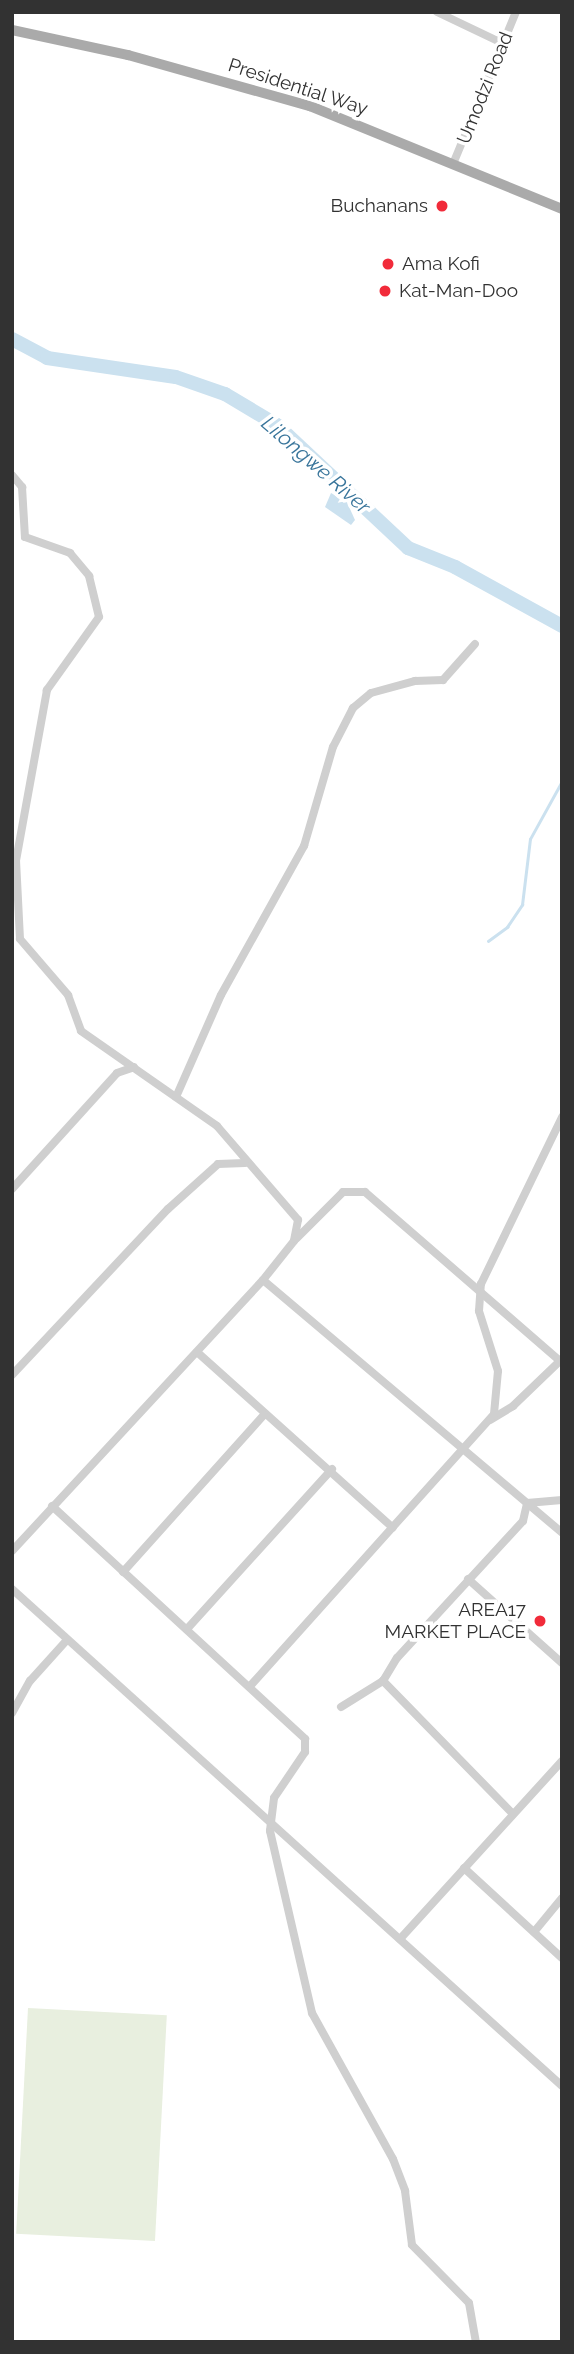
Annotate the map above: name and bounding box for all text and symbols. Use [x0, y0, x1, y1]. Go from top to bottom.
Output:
street label: Umodzi Road [452, 29, 518, 147]
street label: Presidential Way [225, 53, 371, 121]
place label: Buchanans [331, 195, 428, 217]
marker: Buchanans [434, 198, 450, 214]
place label: Ama Kofi [402, 253, 480, 275]
marker: Ama Kofi [380, 256, 396, 272]
place label: Kat-Man-Doo [399, 280, 518, 302]
marker: Kat-Man-Doo [377, 283, 393, 299]
water label: Lilongwe River [256, 411, 376, 519]
place label: AREA17 MARKET PLACE [384, 1599, 526, 1643]
marker: AREA17 MARKET PLACE [532, 1613, 548, 1629]

